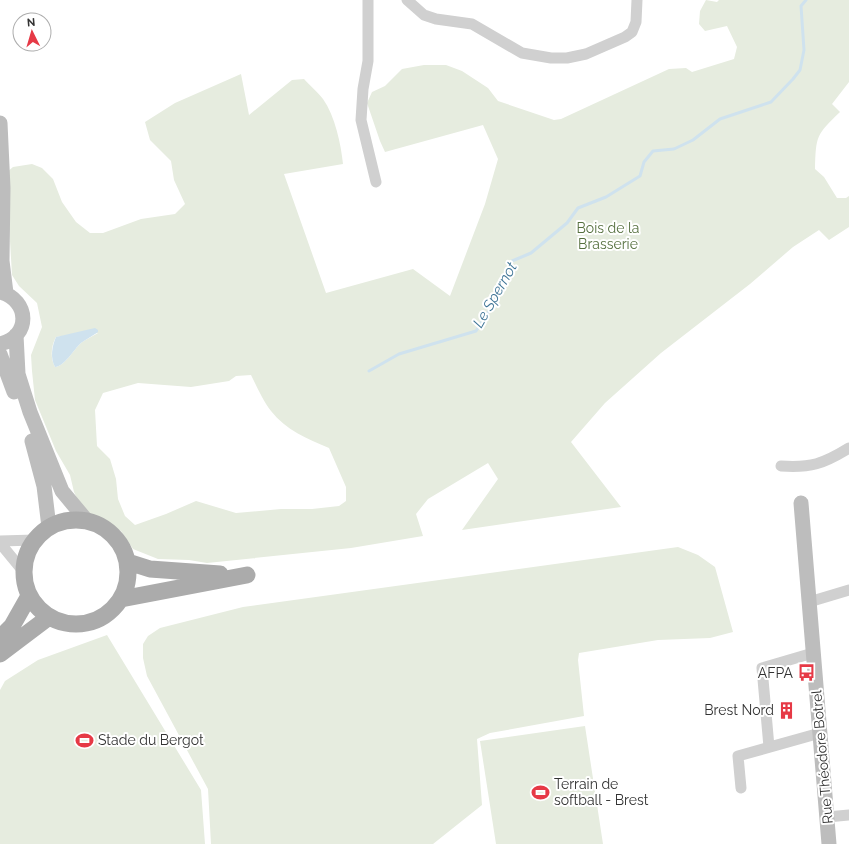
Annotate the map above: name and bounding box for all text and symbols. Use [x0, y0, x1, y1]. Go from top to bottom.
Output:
north arrow [12, 12, 52, 52]
text: N [26, 16, 36, 29]
park label: Bois de la Brasserie [577, 220, 639, 252]
water label: Le Spernot [469, 259, 521, 331]
bus stop icon: AFPA [796, 663, 816, 683]
place label: AFPA [758, 665, 794, 681]
street label: Rue Théodore Botrel [808, 689, 836, 825]
building icon: Brest Nord [777, 700, 797, 720]
place label: Brest Nord [704, 702, 774, 718]
sports icon: Stade du Bergot [75, 730, 95, 750]
place label: Stade du Bergot [98, 732, 204, 748]
place label: Terrain de softball - Brest [554, 776, 649, 808]
sports icon: Terrain de softball - Brest [531, 782, 551, 802]

